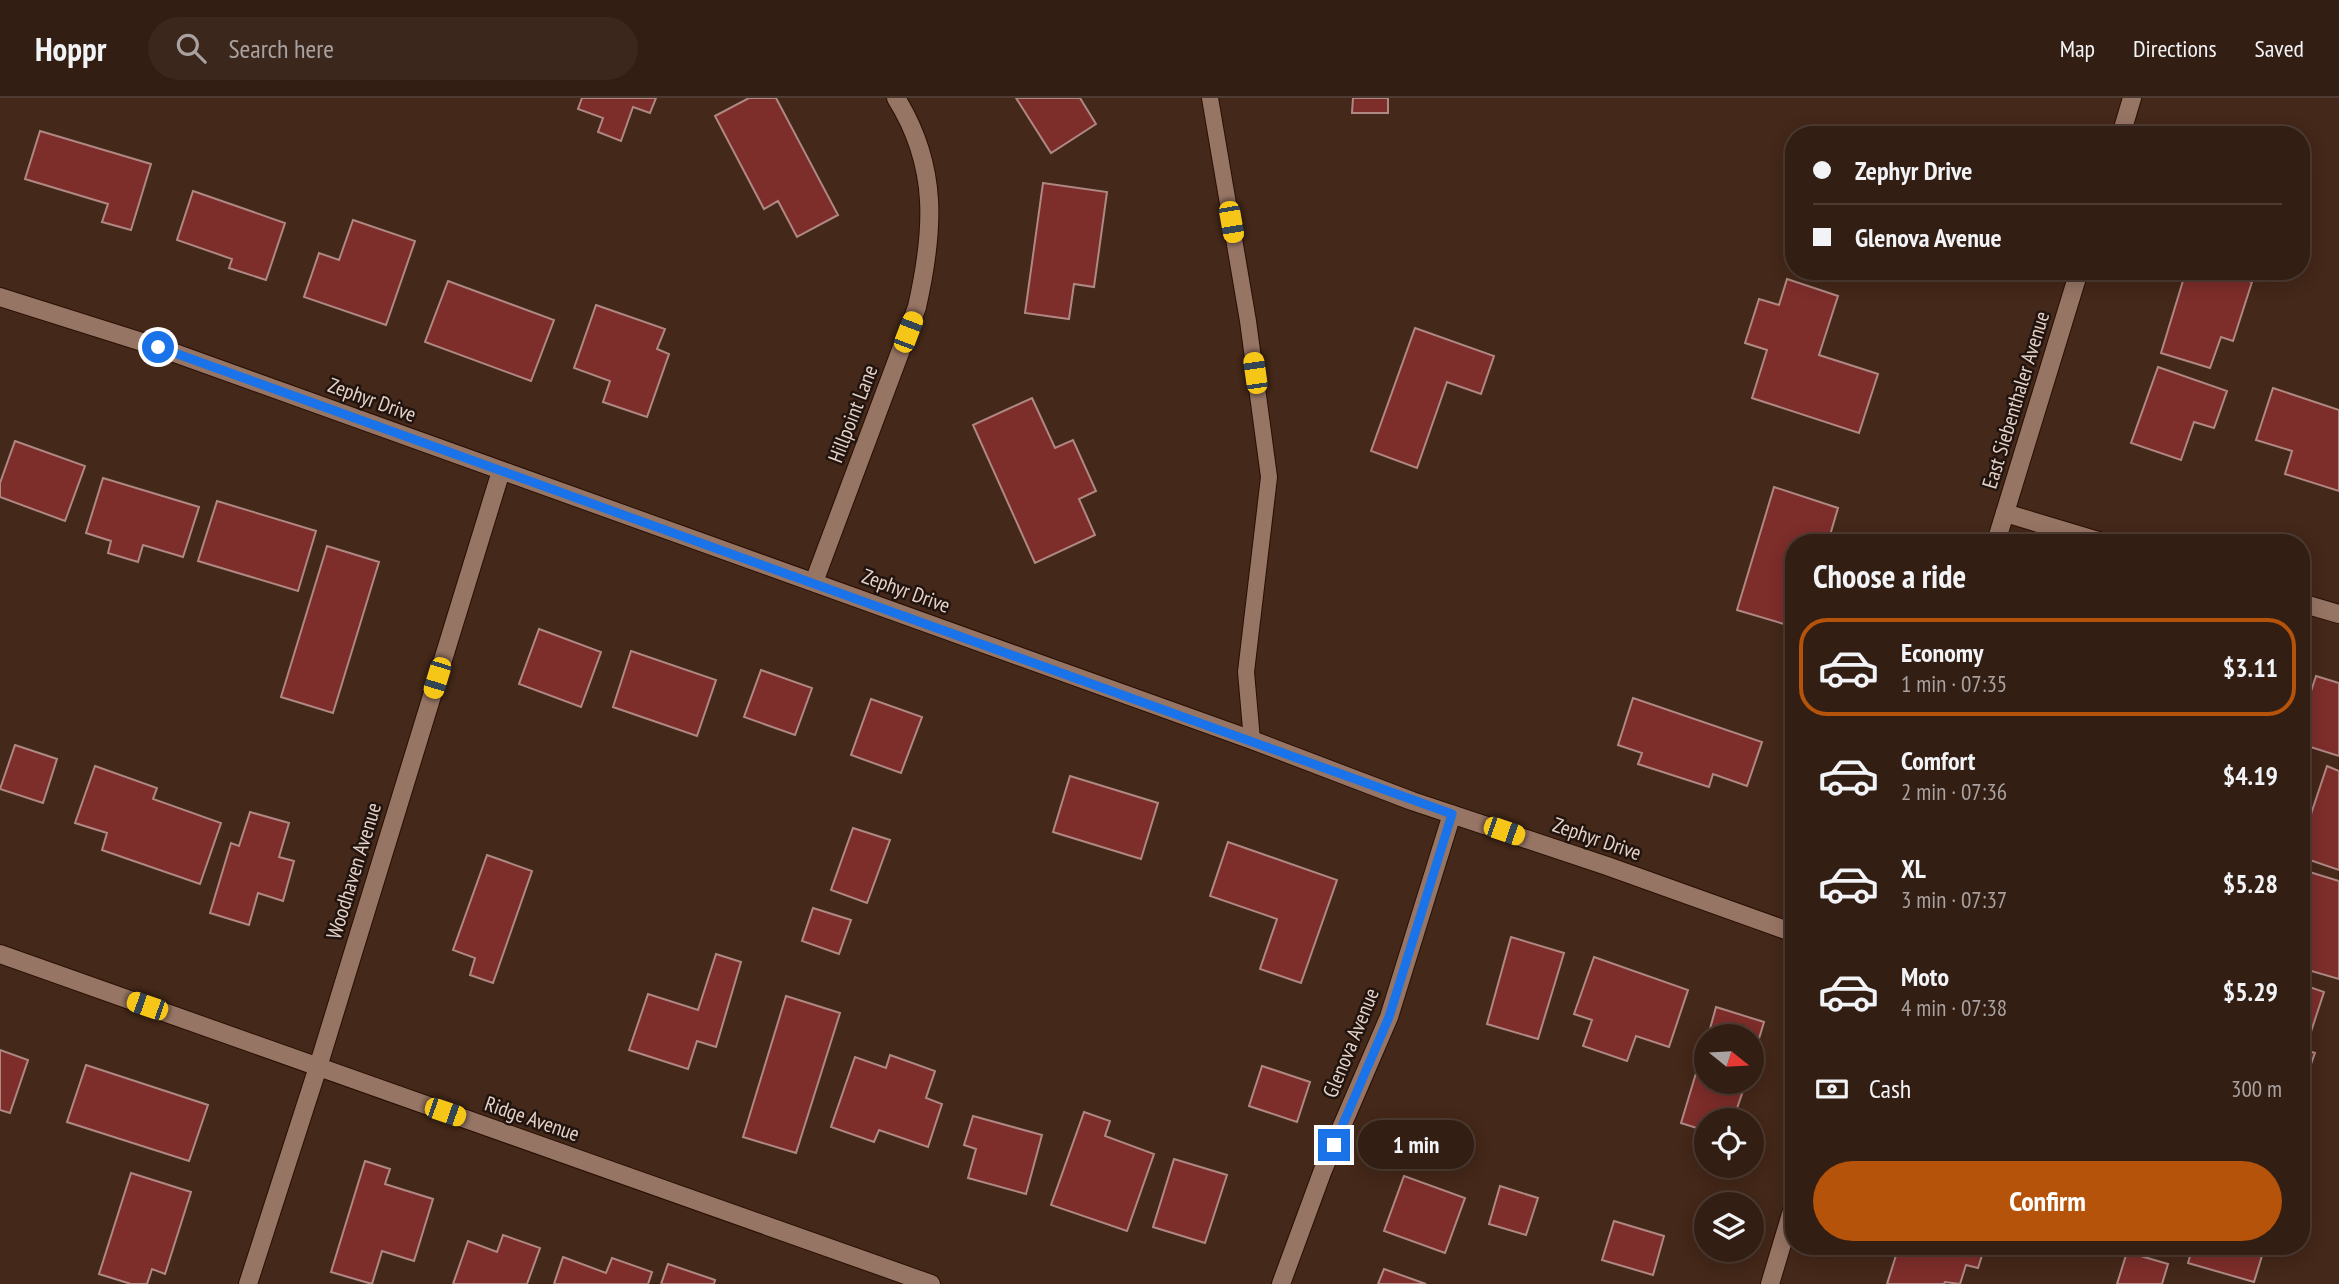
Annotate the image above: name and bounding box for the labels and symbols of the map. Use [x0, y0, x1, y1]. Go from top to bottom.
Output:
car [1218, 199, 1245, 245]
street label: East Siebenthaler Avenue [1976, 308, 2055, 492]
car [891, 309, 926, 355]
route start [142, 331, 174, 363]
car [1242, 351, 1269, 395]
street label: Hillpoint Lane [822, 361, 884, 467]
street label: Zephyr Drive [324, 371, 420, 428]
street label: Zephyr Drive [858, 562, 954, 619]
car [421, 655, 454, 701]
street label: Woodhaven Avenue [320, 799, 387, 942]
street label: Zephyr Drive [1549, 811, 1645, 866]
car [1481, 814, 1528, 848]
street label: Glenova Avenue [1316, 984, 1385, 1101]
car [124, 989, 171, 1023]
north arrow [1694, 1024, 1764, 1094]
street label: Ridge Avenue [481, 1090, 583, 1147]
car [422, 1095, 469, 1129]
callout: 1 min [1358, 1121, 1474, 1170]
route end [1318, 1129, 1350, 1161]

